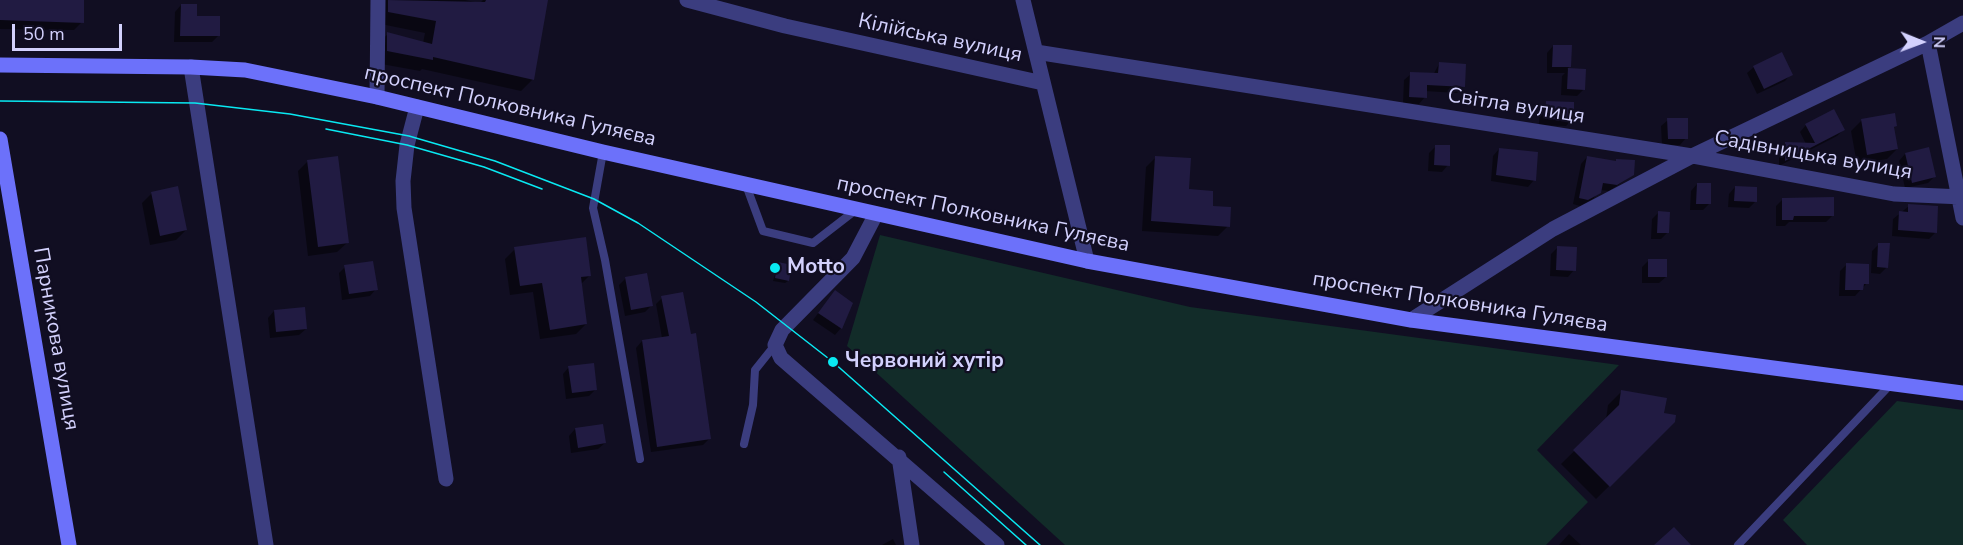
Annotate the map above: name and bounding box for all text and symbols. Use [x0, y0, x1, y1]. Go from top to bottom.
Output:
street label: Кілійська вулиця [856, 9, 1024, 69]
scale bar [15, 12, 124, 50]
north arrow [1891, 12, 1951, 72]
text: 50 m [23, 22, 65, 46]
text: N [1928, 36, 1950, 48]
street label: проспект Полковника Гуляєва [362, 61, 658, 153]
street label: Світла вулиця [1445, 84, 1587, 130]
street label: Садівницька вулиця [1712, 126, 1914, 186]
street label: проспект Полковника Гуляєва [834, 172, 1132, 258]
street label: Парникова вулиця [26, 246, 84, 432]
place label: Motto [787, 255, 845, 281]
marker: Motto [768, 261, 782, 275]
street label: проспект Полковника Гуляєва [1311, 267, 1609, 339]
place label: Червоний хутір [845, 349, 1004, 375]
marker: Червоний хутір [826, 355, 840, 369]

